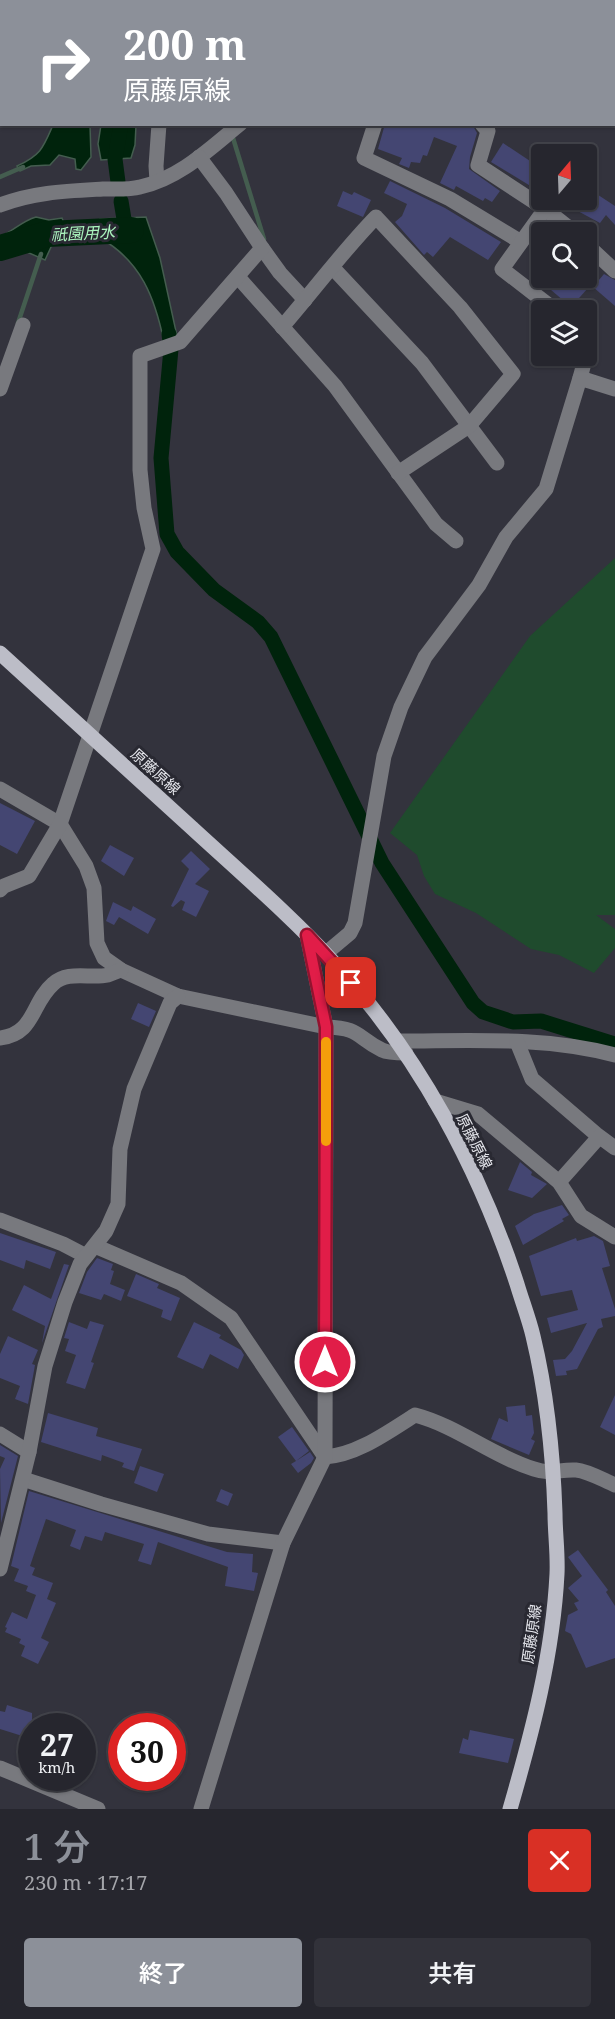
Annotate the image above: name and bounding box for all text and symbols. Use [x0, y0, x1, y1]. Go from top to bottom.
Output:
text: 200 m [123, 15, 247, 72]
icon: right [24, 24, 102, 102]
text: 原藤原線 [123, 71, 231, 108]
north arrow [531, 144, 597, 210]
map controls [531, 144, 597, 366]
water label: 祇園用水 [50, 220, 118, 246]
button: search [531, 222, 597, 288]
button: layers [531, 300, 597, 366]
street label: 原藤原線 [127, 743, 185, 799]
pin [325, 957, 376, 1008]
icon: arrive [334, 966, 367, 999]
street label: 原藤原線 [452, 1110, 498, 1172]
position arrow [293, 1330, 357, 1394]
street label: 原藤原線 [517, 1603, 545, 1665]
speed limit sign: 30 [108, 1713, 186, 1791]
text: 27 [40, 1724, 74, 1765]
text: km/h [39, 1757, 75, 1777]
text: 1 分 [24, 1822, 90, 1871]
button: close [528, 1829, 591, 1892]
text: 230 m · 17:17 [24, 1869, 147, 1896]
button: 終了 [24, 1938, 302, 2007]
button: 共有 [314, 1938, 591, 2007]

